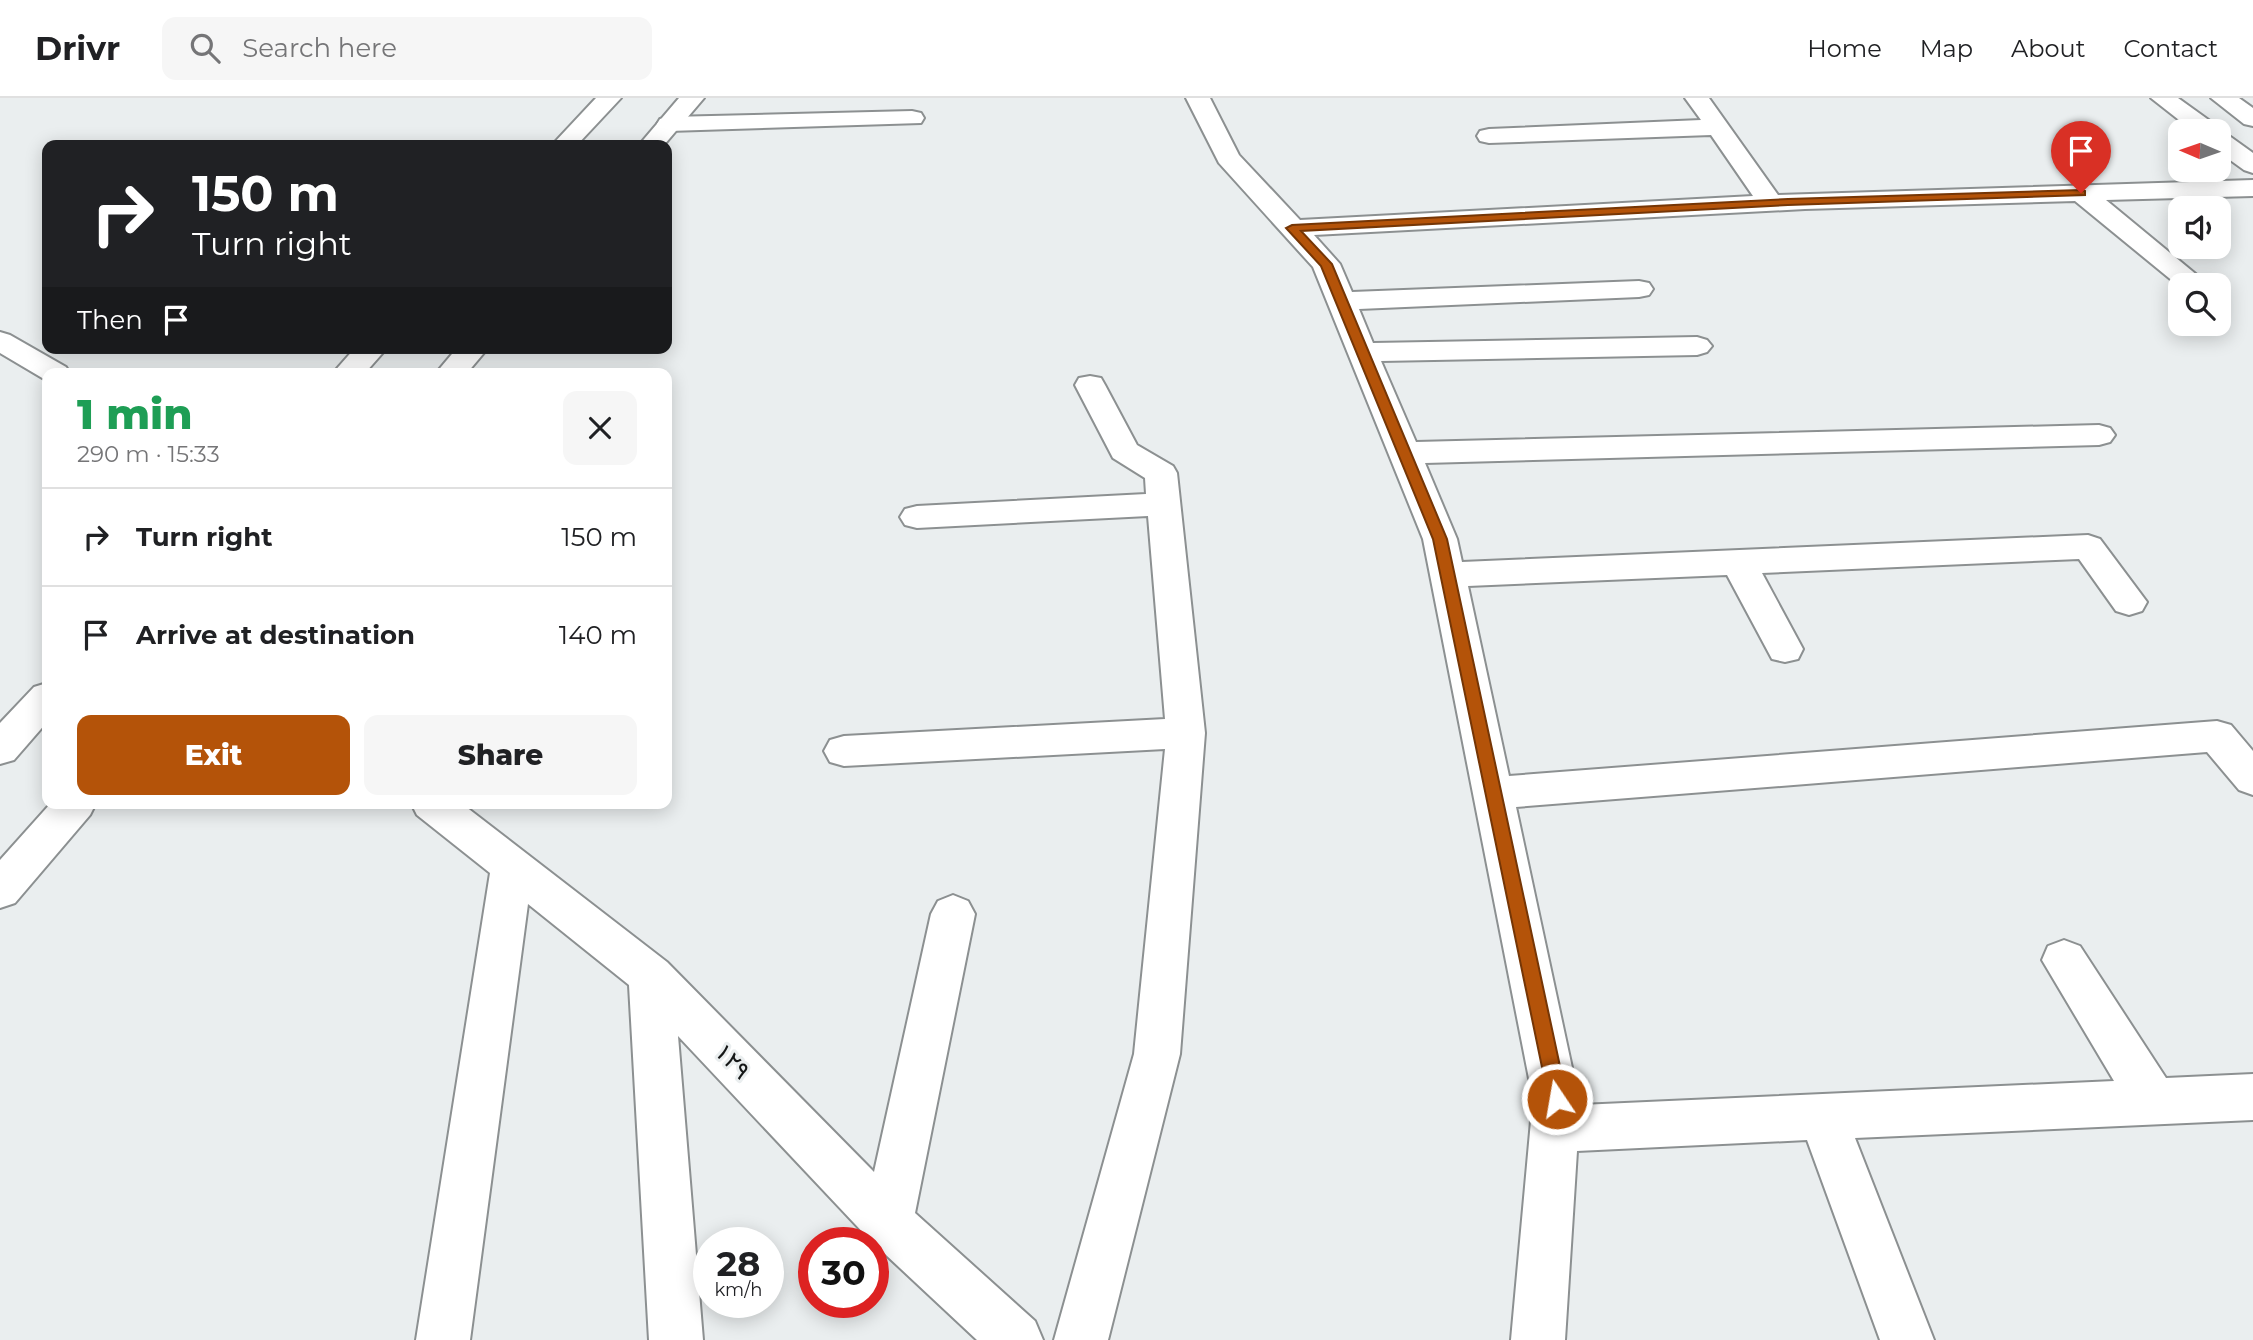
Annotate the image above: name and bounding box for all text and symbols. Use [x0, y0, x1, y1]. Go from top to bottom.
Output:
search box [162, 17, 652, 80]
text: Drivr [35, 28, 120, 68]
icon: search [186, 29, 224, 67]
text: Search here [242, 32, 397, 64]
text: Home [1807, 34, 1882, 63]
text: Map [1920, 34, 1973, 63]
text: About [2011, 34, 2085, 63]
text: Contact [2123, 34, 2218, 63]
north arrow [2168, 119, 2231, 182]
map controls [2168, 119, 2231, 336]
pin [2051, 121, 2111, 193]
icon: arrive [2062, 132, 2100, 170]
text: 150 m [192, 164, 339, 223]
icon: right [77, 168, 168, 259]
button: sound [2168, 196, 2231, 259]
text: Turn right [192, 224, 352, 263]
button: search [2168, 273, 2231, 336]
icon: arrive [157, 301, 195, 339]
text: Then [77, 304, 143, 336]
text: 1 min [77, 388, 193, 440]
button: close [563, 391, 637, 465]
text: 290 m · 15:33 [77, 440, 220, 468]
icon: right [77, 518, 115, 556]
text: Turn right [136, 521, 272, 553]
text: 150 m [561, 521, 637, 553]
icon: arrive [77, 616, 115, 654]
text: Arrive at destination [136, 619, 415, 651]
text: 140 m [559, 619, 637, 651]
button: Exit [77, 715, 350, 795]
button: Share [364, 715, 637, 795]
street label: ۱۲۹ [709, 1037, 757, 1085]
position arrow [1520, 1062, 1594, 1136]
speed limit sign: 30 [798, 1227, 889, 1318]
text: 28 [717, 1242, 760, 1285]
text: km/h [714, 1279, 763, 1301]

